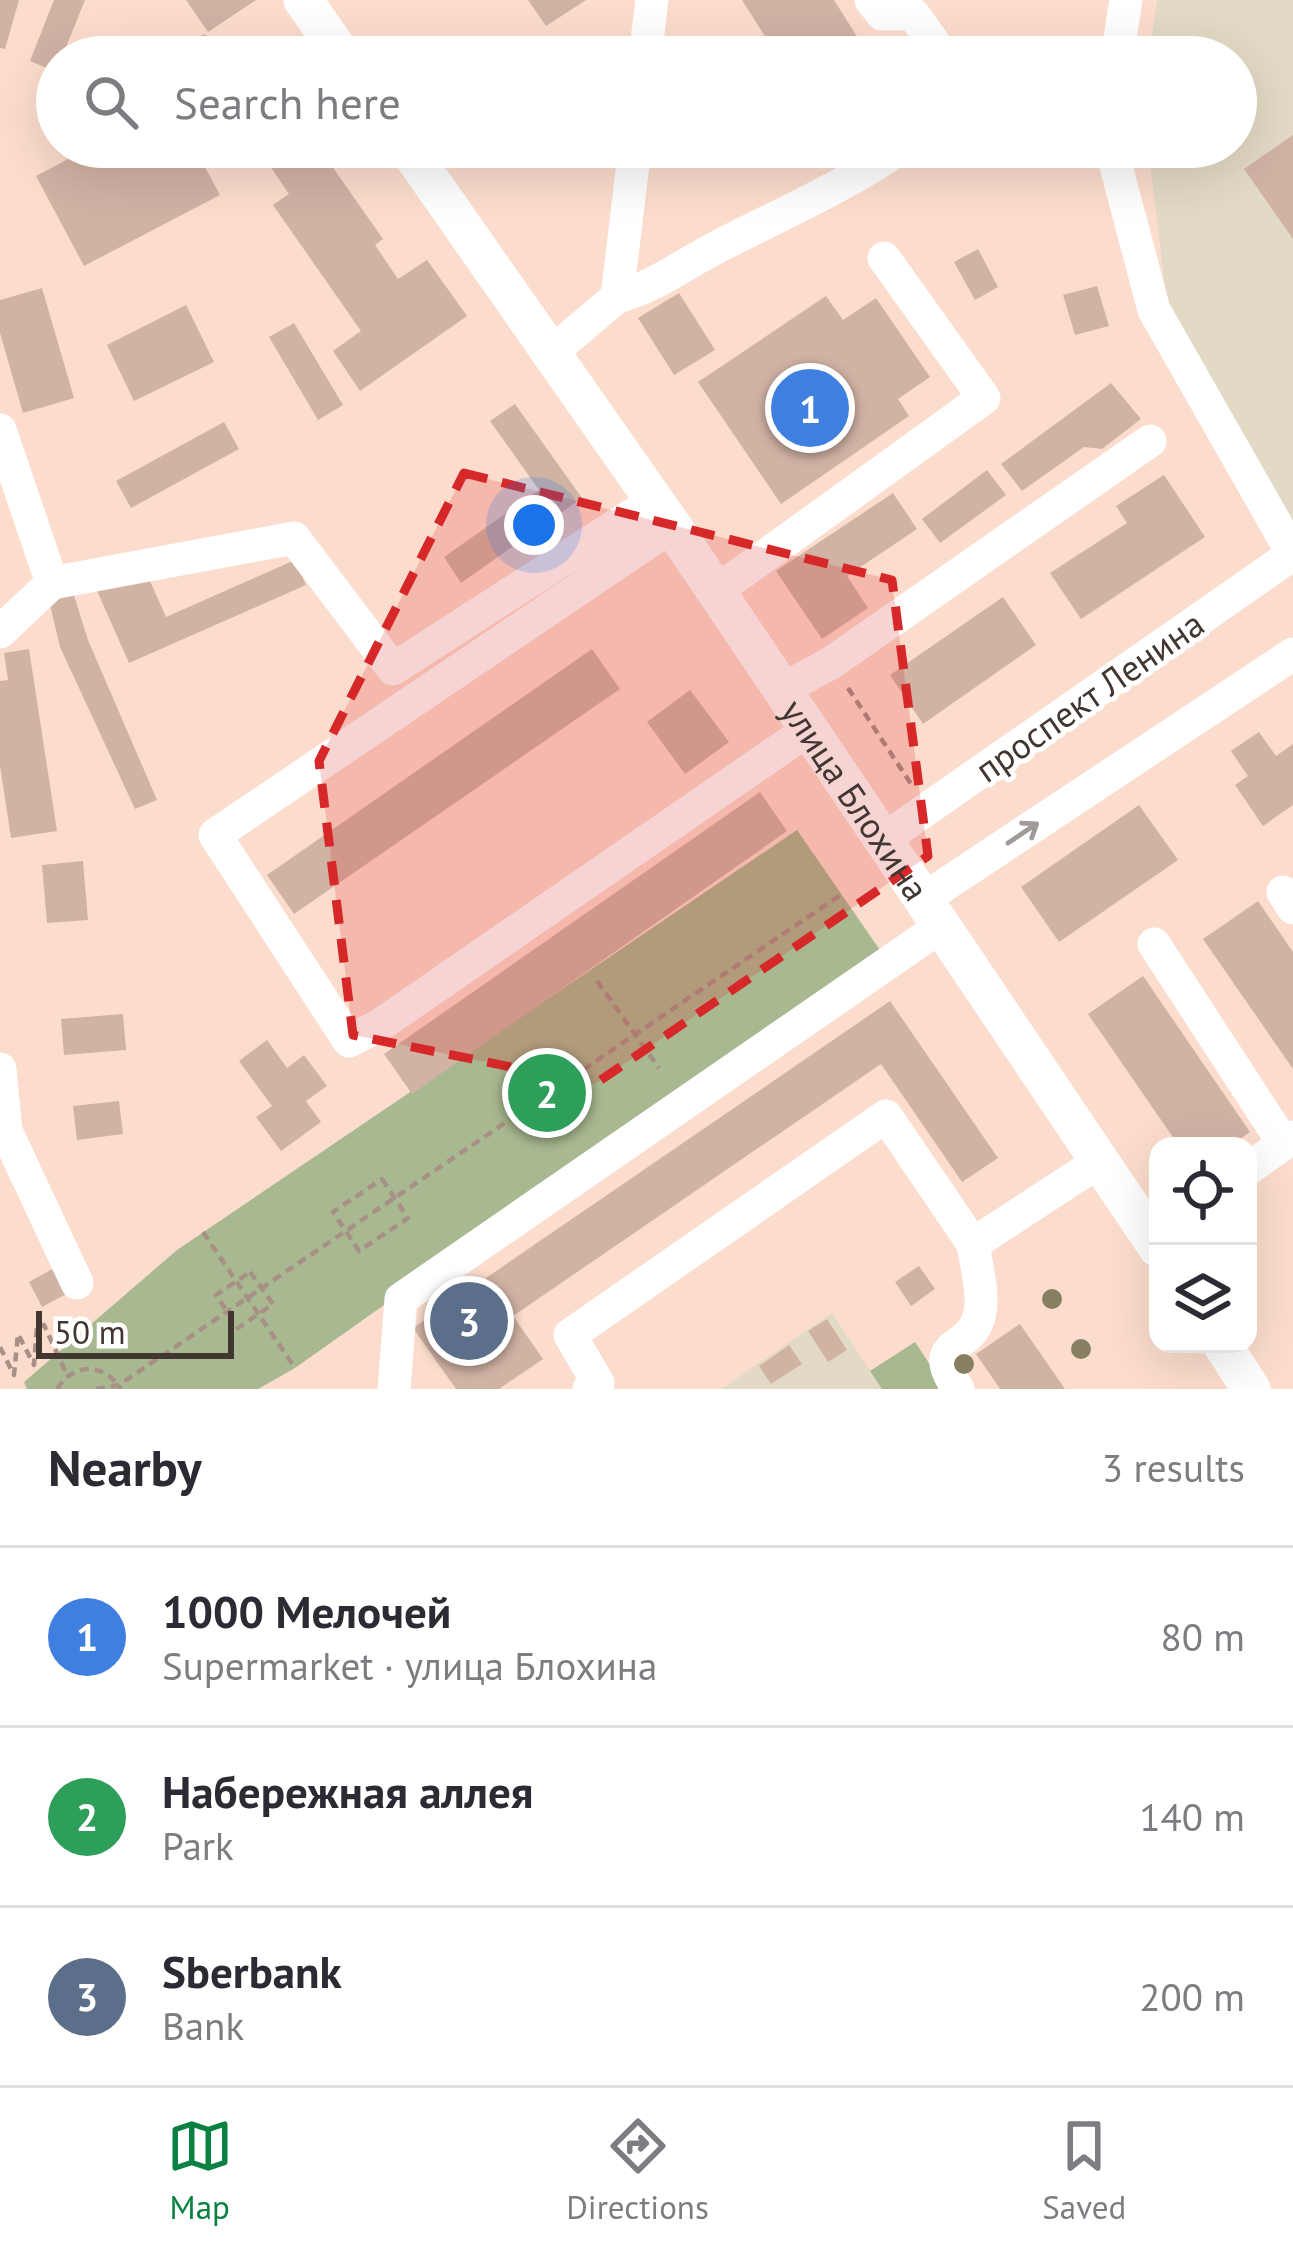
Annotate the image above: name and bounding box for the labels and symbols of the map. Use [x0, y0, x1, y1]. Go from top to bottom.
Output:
pin: 1 [771, 363, 849, 453]
your location [504, 495, 564, 555]
street label: проспект Ленина [965, 600, 1213, 792]
street label: улица Блохина [771, 690, 941, 909]
one-way arrow [1005, 821, 1039, 846]
pin: 2 [508, 1048, 586, 1138]
pin: 3 [430, 1276, 508, 1366]
scale bar [36, 1305, 234, 1358]

